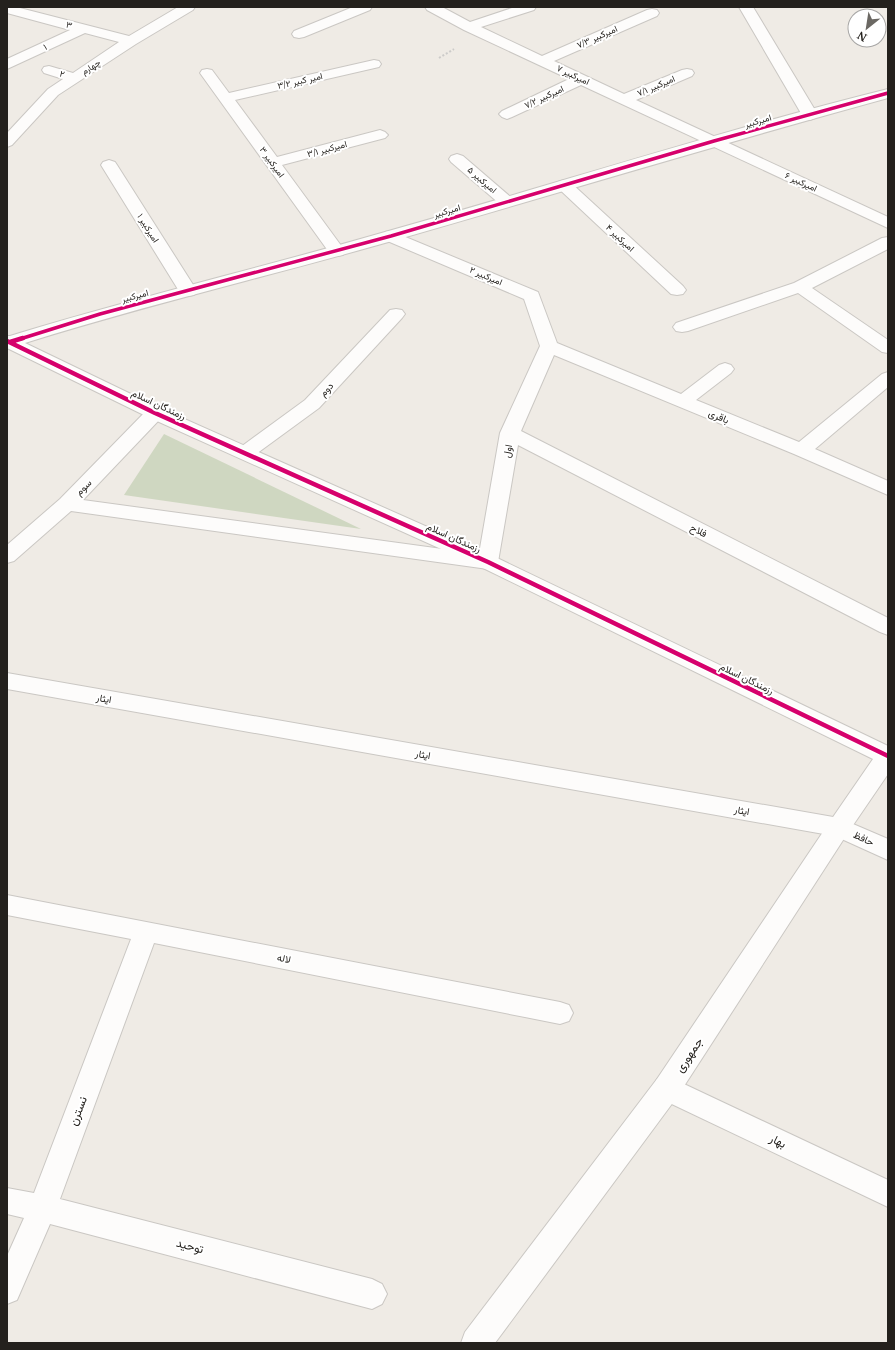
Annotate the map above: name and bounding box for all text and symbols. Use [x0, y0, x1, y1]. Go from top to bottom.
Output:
north arrow [847, 8, 887, 48]
street label: ۳ [65, 17, 74, 32]
street label: امیرکبیر ۷/۳ [574, 22, 619, 51]
text: N [854, 28, 869, 46]
street label: ۱ [41, 40, 49, 53]
street label: چهارم [79, 56, 103, 78]
street label: امیرکبیر ۷ [555, 61, 592, 88]
street label: ۲ [58, 67, 66, 80]
street label: امیر کبیر ۳/۲ [276, 69, 324, 92]
street label: امیرکبیر ۷/۱ [635, 72, 677, 99]
street label: امیرکبیر ۷/۲ [522, 82, 566, 111]
street label: امیرکبیر [742, 111, 773, 131]
street label: امیرکبیر ۳/۱ [306, 137, 348, 160]
street label: امیرکبیر ۳ [257, 144, 288, 180]
street label: امیرکبیر ۵ [465, 163, 500, 196]
street label: امیرکبیر ۶ [783, 168, 819, 195]
street label: امیرکبیر [431, 201, 462, 221]
street label: امیرکبیر ۱ [134, 211, 162, 245]
street label: امیرکبیر ۴ [603, 221, 637, 254]
street label: امیرکبیر ۲ [468, 263, 505, 288]
street label: امیرکبیر [119, 286, 150, 306]
street label: دوم [316, 379, 336, 399]
street label: رزمندگان اسلام [130, 385, 188, 423]
street label: باقری [707, 405, 731, 427]
street label: اول [499, 443, 515, 459]
street label: سوم [72, 475, 94, 498]
street label: رزمندگان اسلام [424, 519, 484, 555]
street label: فلاح [688, 520, 710, 540]
street label: رزمندگان اسلام [718, 659, 776, 697]
street label: ایثار [94, 690, 113, 706]
street label: ایثار [413, 746, 432, 762]
street label: ایثار [732, 802, 751, 818]
street label: حافظ [851, 827, 877, 849]
street label: لاله [276, 950, 292, 966]
street label: جمهوری [671, 1034, 706, 1076]
street label: نسترن [64, 1094, 91, 1128]
street label: بهار [766, 1129, 789, 1152]
street label: توحید [175, 1234, 206, 1257]

